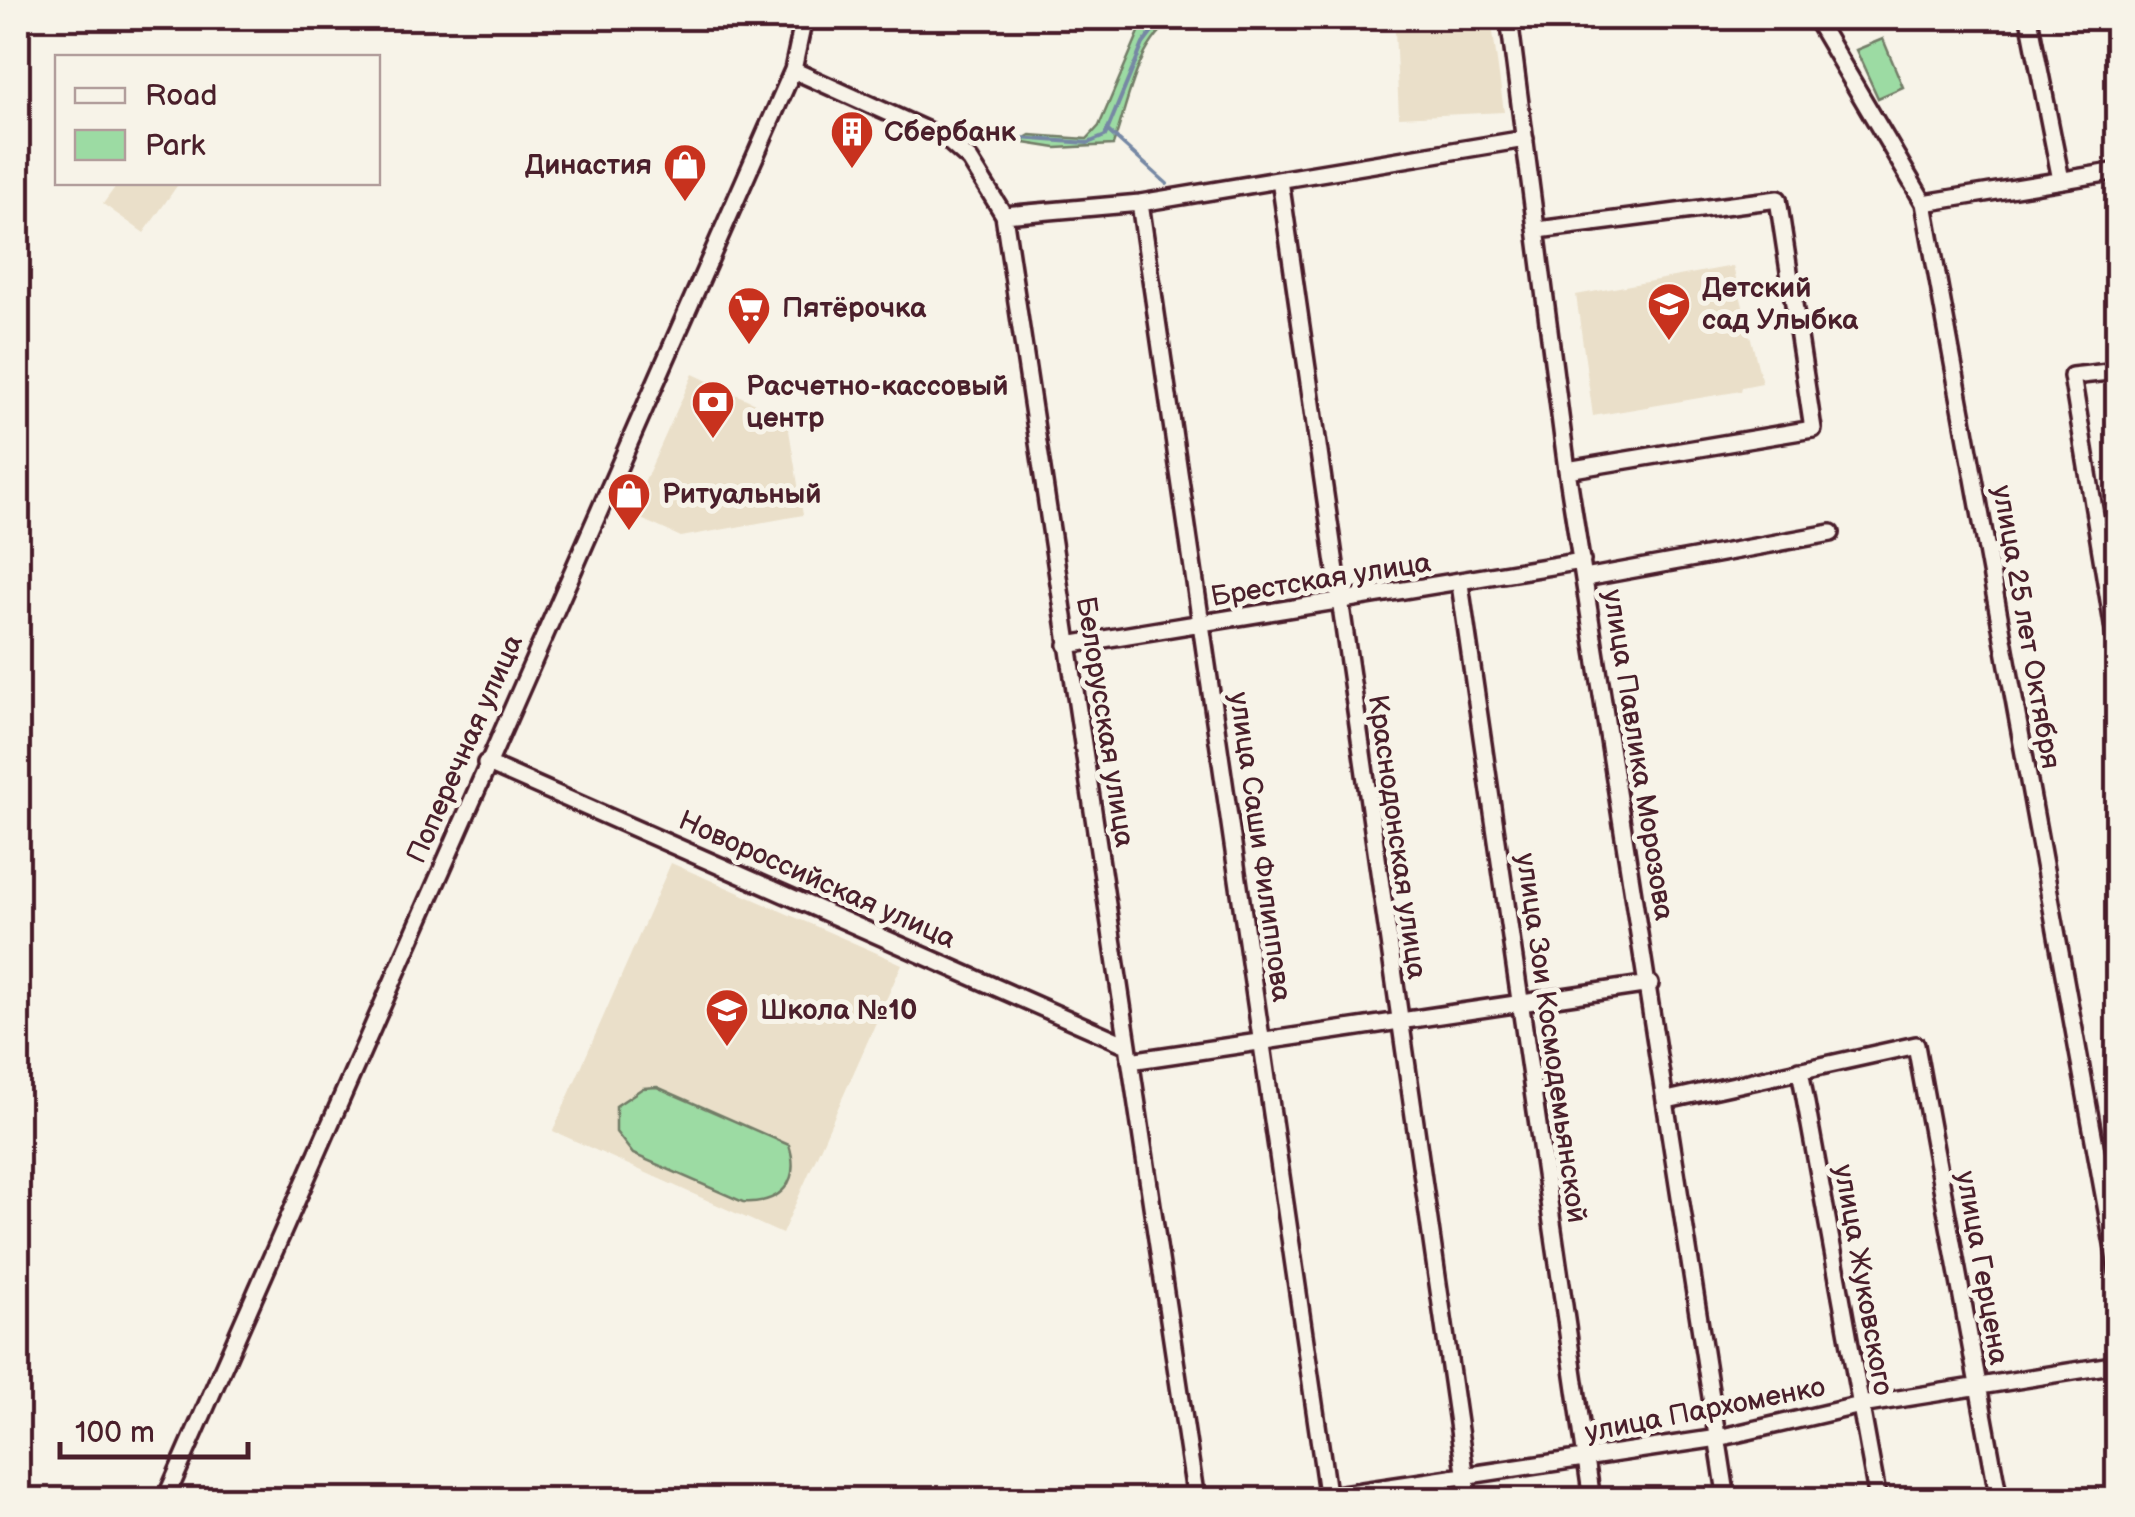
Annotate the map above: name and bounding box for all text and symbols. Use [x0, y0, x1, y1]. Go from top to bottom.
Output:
legend [55, 55, 380, 185]
text: Road [145, 78, 218, 114]
building icon: Сбербанк [829, 109, 875, 170]
place label: Сбербанк [884, 116, 1017, 149]
text: Park [145, 128, 205, 164]
shop icon: Династия [662, 142, 708, 203]
place label: Династия [525, 149, 652, 182]
place label: Детский сад Улыбка [1702, 272, 1859, 337]
school or university icon: Детский сад Улыбка [1646, 281, 1692, 342]
supermarket icon: Пятёрочка [726, 285, 772, 346]
place label: Пятёрочка [782, 292, 927, 325]
place label: Расчетно-кассовый центр [746, 370, 1008, 435]
bank icon: Расчетно-кассовый центр [690, 379, 736, 440]
shop icon: Ритуальный [606, 471, 652, 532]
place label: Ритуальный [662, 478, 822, 511]
street label: улица 25 лет Октября [1985, 483, 2067, 771]
street label: Брестская улица [1209, 546, 1434, 614]
street label: улица Павлика Морозова [1596, 587, 1681, 923]
street label: Белорусская улица [1069, 594, 1141, 850]
street label: Поперечная улица [400, 629, 530, 868]
street label: улица Саши Филиппова [1222, 690, 1298, 1004]
street label: Краснодонская улица [1361, 693, 1433, 982]
street label: Новороссийская улица [673, 804, 961, 956]
street label: улица Зои Космодемьянской [1509, 851, 1593, 1225]
school or university icon: Школа №10 [704, 987, 750, 1048]
place label: Школа №10 [760, 994, 918, 1027]
street label: улица Жуковского [1826, 1162, 1900, 1398]
street label: улица Герцена [1949, 1168, 2015, 1368]
street label: улица Пархоменко [1582, 1371, 1828, 1449]
scale bar [60, 1397, 248, 1459]
text: 100 m [75, 1415, 155, 1451]

